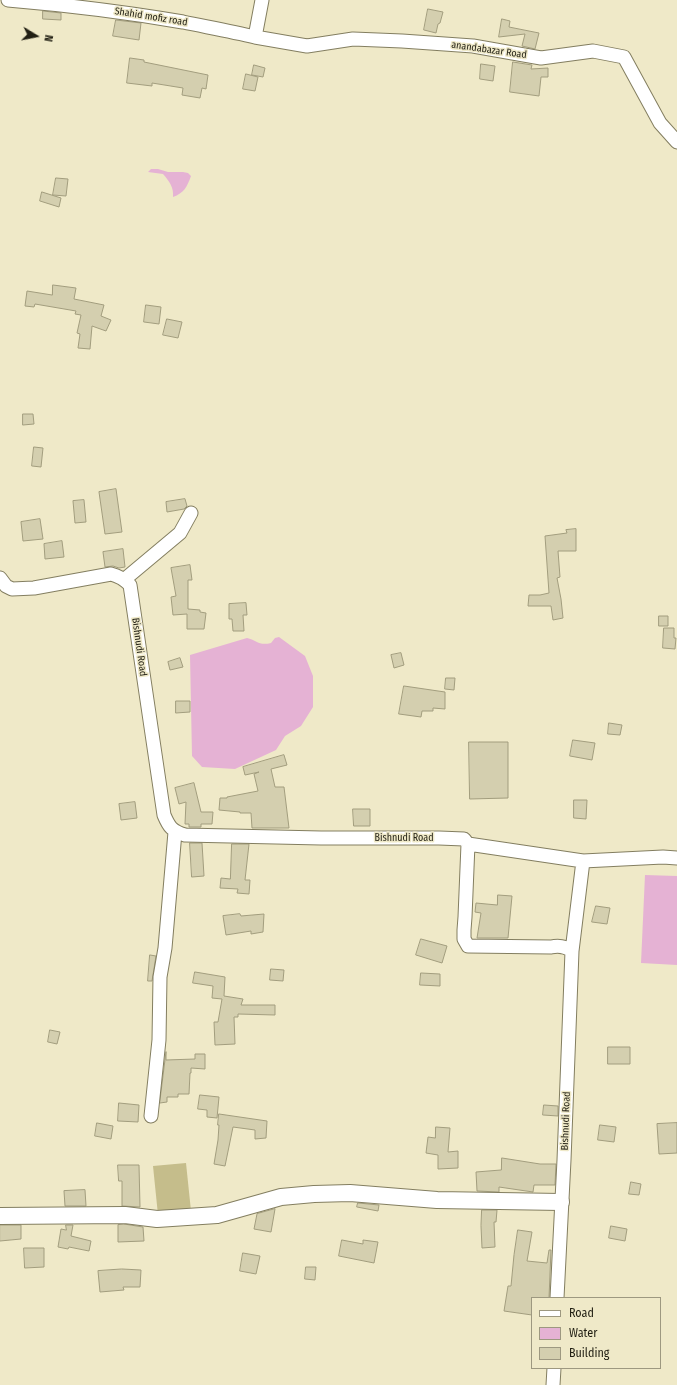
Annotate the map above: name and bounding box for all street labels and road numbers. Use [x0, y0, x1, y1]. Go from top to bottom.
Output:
street label: Shahid mofiz road [114, 5, 188, 29]
street label: anandabazar Road [451, 39, 527, 61]
street label: Bishnudi Road [129, 617, 149, 677]
street label: Bishnudi Road [375, 832, 433, 844]
street label: Bishnudi Road [559, 1091, 573, 1151]

